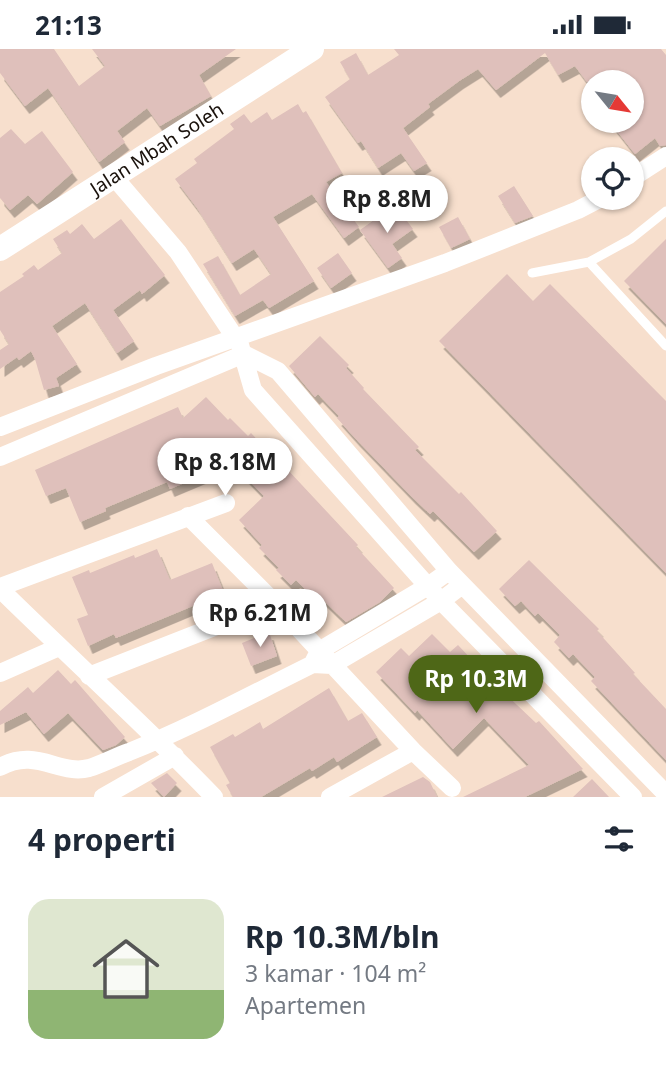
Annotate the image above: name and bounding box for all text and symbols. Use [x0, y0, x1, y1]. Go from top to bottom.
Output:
text: 21:13 [35, 7, 102, 43]
north arrow [581, 70, 644, 133]
map controls [581, 70, 644, 210]
street label: Jalan Mbah Soleh [83, 96, 228, 202]
button: locate [581, 147, 644, 210]
pin: Rp 8.8M [322, 176, 452, 235]
text: Rp 8.8M [342, 182, 432, 214]
pin: Rp 8.18M [153, 439, 297, 498]
text: Rp 8.18M [173, 445, 277, 477]
pin: Rp 6.21M [188, 589, 332, 649]
text: Rp 6.21M [208, 596, 312, 628]
pin: Rp 10.3M [404, 655, 548, 715]
text: Rp 10.3M [424, 662, 528, 694]
text: 4 properti [28, 819, 176, 860]
icon: filters [600, 820, 638, 858]
text: Rp 10.3M/bln [245, 916, 440, 957]
icon: home [84, 927, 168, 1011]
text: 3 kamar · 104 m² [245, 957, 426, 989]
text: Apartemen [245, 989, 366, 1021]

